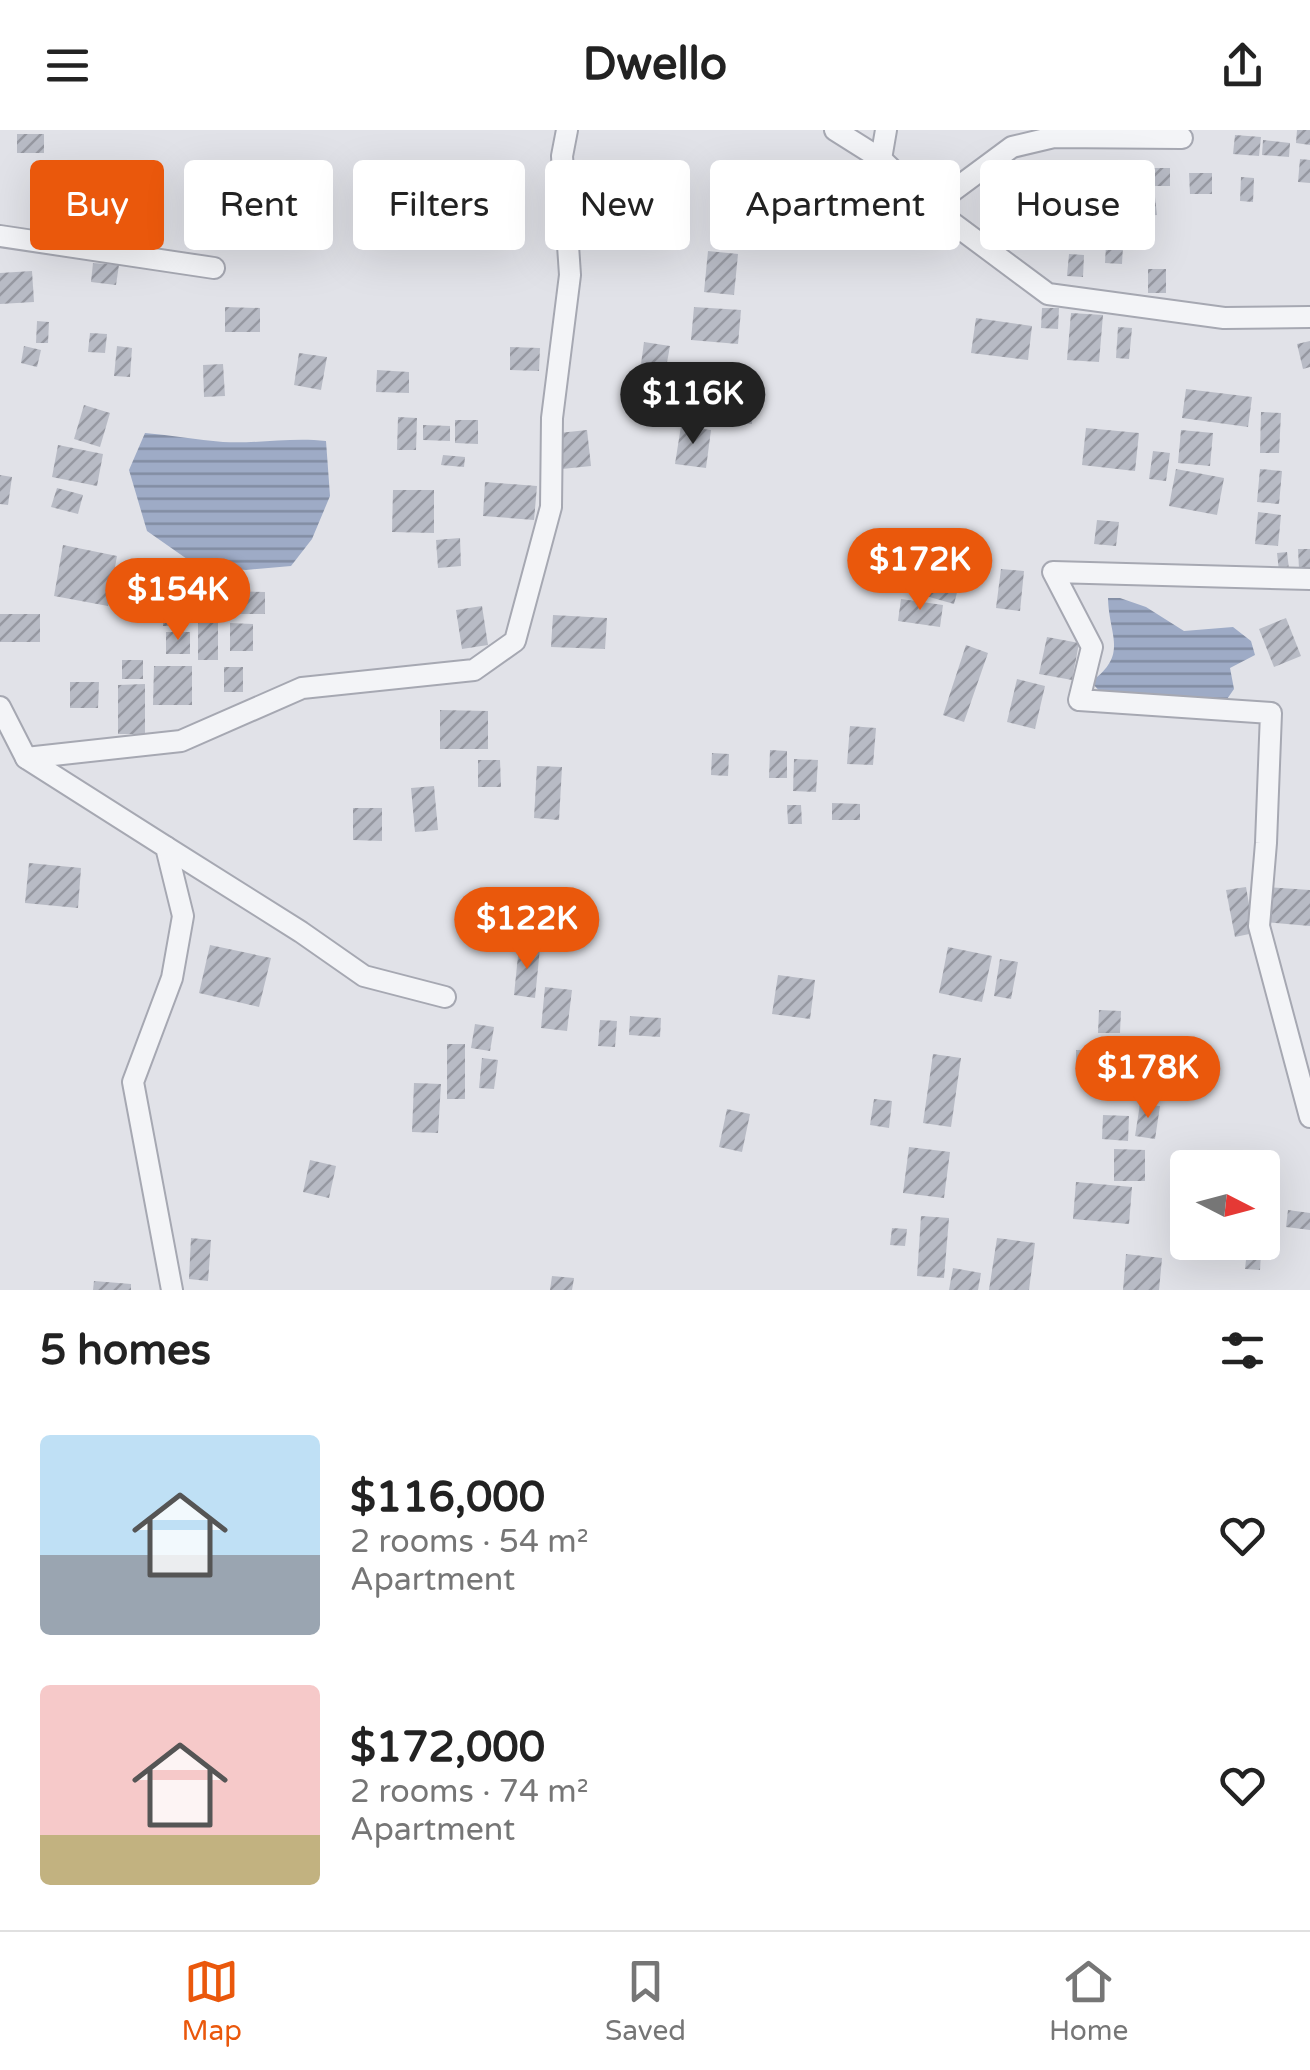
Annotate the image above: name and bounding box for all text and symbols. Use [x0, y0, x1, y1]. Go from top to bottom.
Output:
icon: menu [40, 38, 95, 93]
text: Dwello [583, 38, 727, 92]
icon: share [1215, 38, 1270, 93]
chip: Buy [30, 160, 164, 250]
chip: Rent [184, 160, 333, 250]
chip: Filters [353, 160, 525, 250]
chip: New [545, 160, 690, 250]
chip: Apartment [710, 160, 960, 250]
chip: House [980, 160, 1155, 250]
pin: $116K [623, 362, 763, 447]
text: $116K [642, 375, 744, 413]
pin: $172K [850, 528, 990, 613]
text: $172K [869, 541, 971, 579]
pin: $154K [108, 558, 248, 643]
text: $154K [127, 571, 229, 609]
pin: $122K [457, 887, 597, 972]
text: $122K [476, 900, 578, 938]
pin: $178K [1078, 1036, 1218, 1121]
text: $178K [1097, 1049, 1199, 1087]
north arrow [1170, 1150, 1280, 1260]
map controls [1170, 1150, 1280, 1260]
icon: filters [1215, 1323, 1270, 1378]
text: 5 homes [40, 1325, 211, 1376]
text: $116,000 [350, 1472, 545, 1523]
icon: home [120, 1475, 240, 1595]
icon: heart [1215, 1508, 1270, 1563]
text: 2 rooms · 54 m² [350, 1523, 589, 1561]
text: Apartment [350, 1561, 515, 1599]
text: $172,000 [350, 1722, 545, 1773]
icon: home [120, 1725, 240, 1845]
icon: heart [1215, 1758, 1270, 1813]
text: 2 rooms · 74 m² [350, 1773, 589, 1811]
text: Apartment [350, 1811, 515, 1849]
tab: Map [182, 1954, 242, 2048]
tab: Saved [605, 1954, 686, 2048]
tab: Home [1049, 1954, 1128, 2048]

